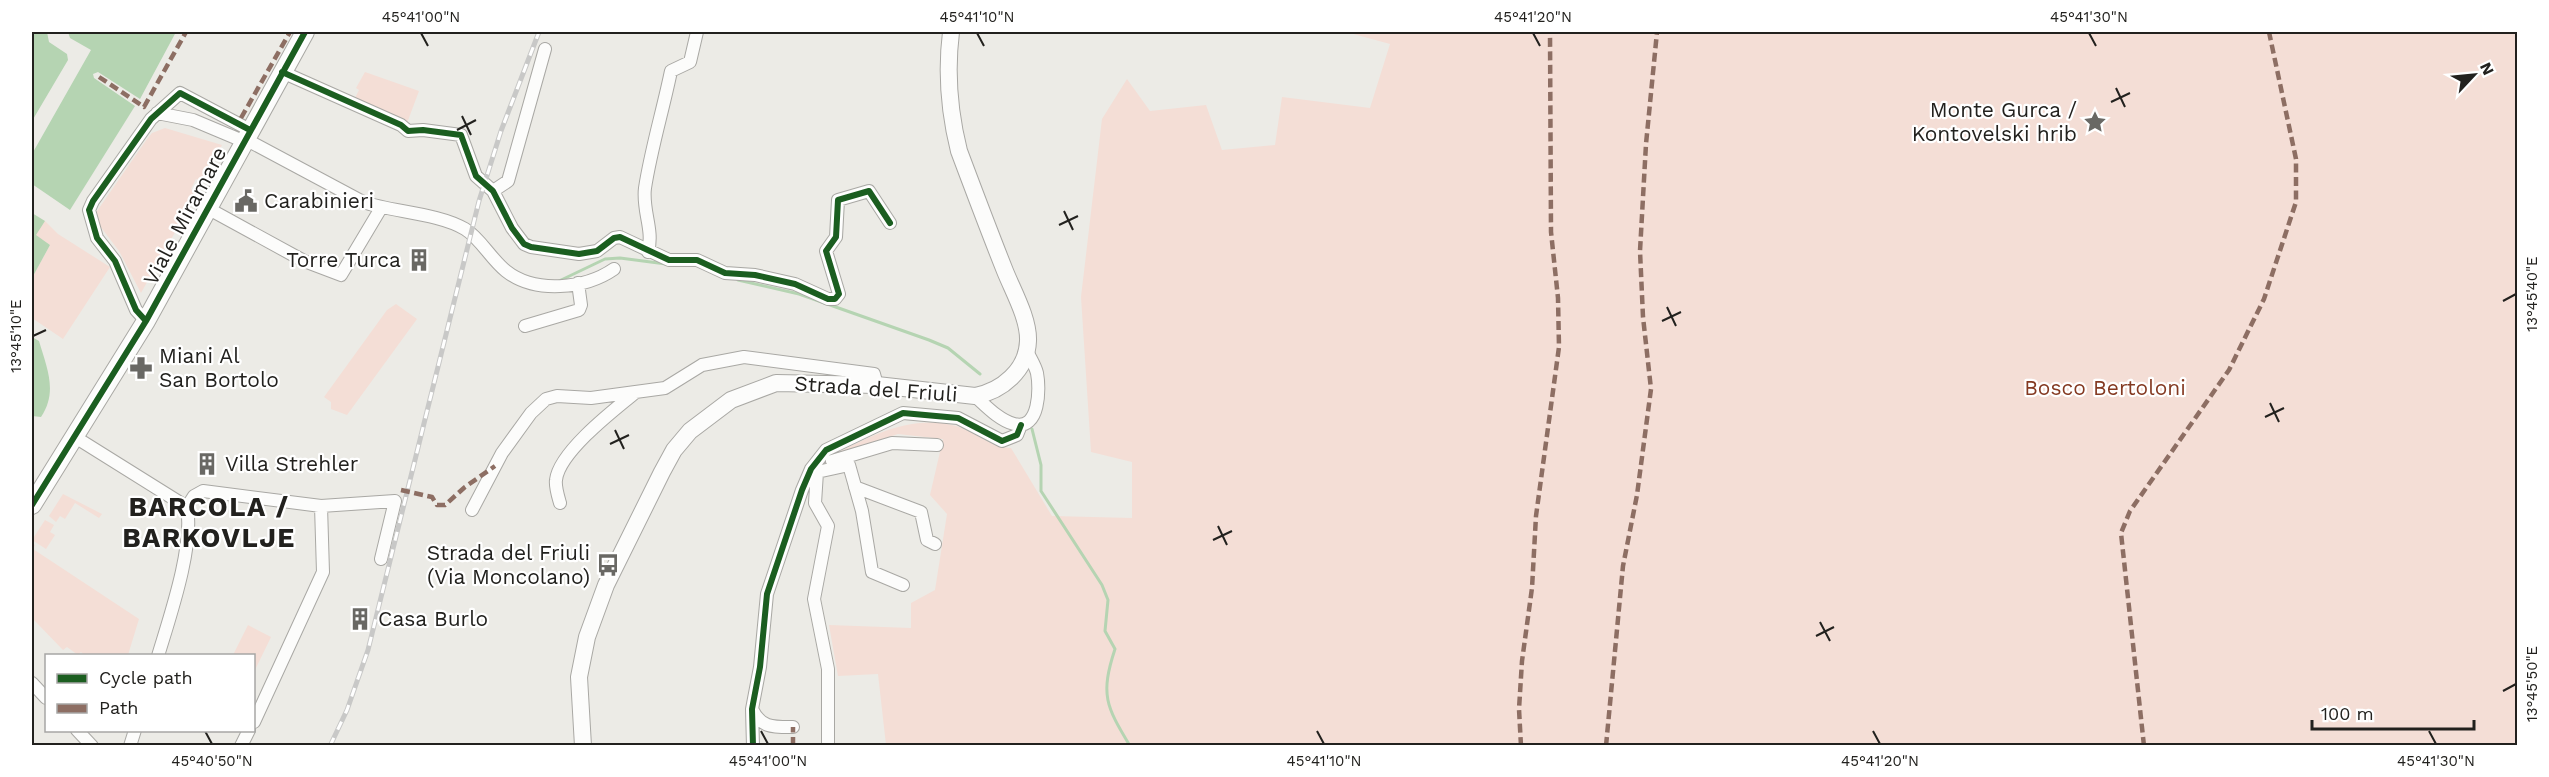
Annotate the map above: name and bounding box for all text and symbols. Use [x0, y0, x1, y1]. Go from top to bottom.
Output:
text: 45°41'00"N [382, 8, 460, 26]
text: 45°41'10"N [940, 8, 1014, 26]
text: 45°41'20"N [1494, 8, 1572, 26]
text: 45°41'30"N [2050, 8, 2128, 26]
north arrow [2444, 45, 2504, 105]
text: N [2476, 59, 2498, 78]
place label: Monte Gurca / Kontovelski hrib [1912, 97, 2077, 146]
place icon: Monte Gurca / Kontovelski hrib [2082, 109, 2108, 135]
street label: Viale Miramare [138, 142, 231, 289]
public building icon: Carabinieri [233, 188, 259, 214]
place label: Carabinieri [264, 188, 374, 213]
place label: Torre Turca [286, 247, 401, 272]
building icon: Torre Turca [406, 247, 432, 273]
text: 13°45'40"E [2523, 256, 2541, 332]
text: 13°45'10"E [7, 299, 25, 373]
place label: Miani Al San Bortolo [159, 343, 279, 392]
pharmacy icon: Miani Al San Bortolo [128, 355, 154, 381]
street label: Strada del Friuli [794, 370, 958, 407]
park label: Bosco Bertoloni [2024, 375, 2186, 400]
building icon: Villa Strehler [194, 451, 220, 477]
place label: Villa Strehler [225, 451, 359, 476]
district label: BARCOLA / BARKOVLJE [122, 491, 296, 554]
place label: Strada del Friuli (Via Moncolano) [427, 540, 590, 589]
bus stop icon: Strada del Friuli (Via Moncolano) [595, 552, 621, 578]
building icon: Casa Burlo [347, 606, 373, 632]
place label: Casa Burlo [378, 606, 488, 631]
text: 13°45'50"E [2523, 646, 2541, 722]
legend [45, 654, 255, 732]
text: Cycle path [99, 667, 193, 688]
scale bar [2312, 693, 2474, 731]
text: Path [99, 697, 139, 718]
text: 100 m [2321, 703, 2374, 724]
text: 45°40'50"N [171, 752, 253, 770]
text: 45°41'00"N [729, 752, 807, 770]
text: 45°41'10"N [1287, 752, 1361, 770]
text: 45°41'20"N [1841, 752, 1919, 770]
text: 45°41'30"N [2397, 752, 2475, 770]

